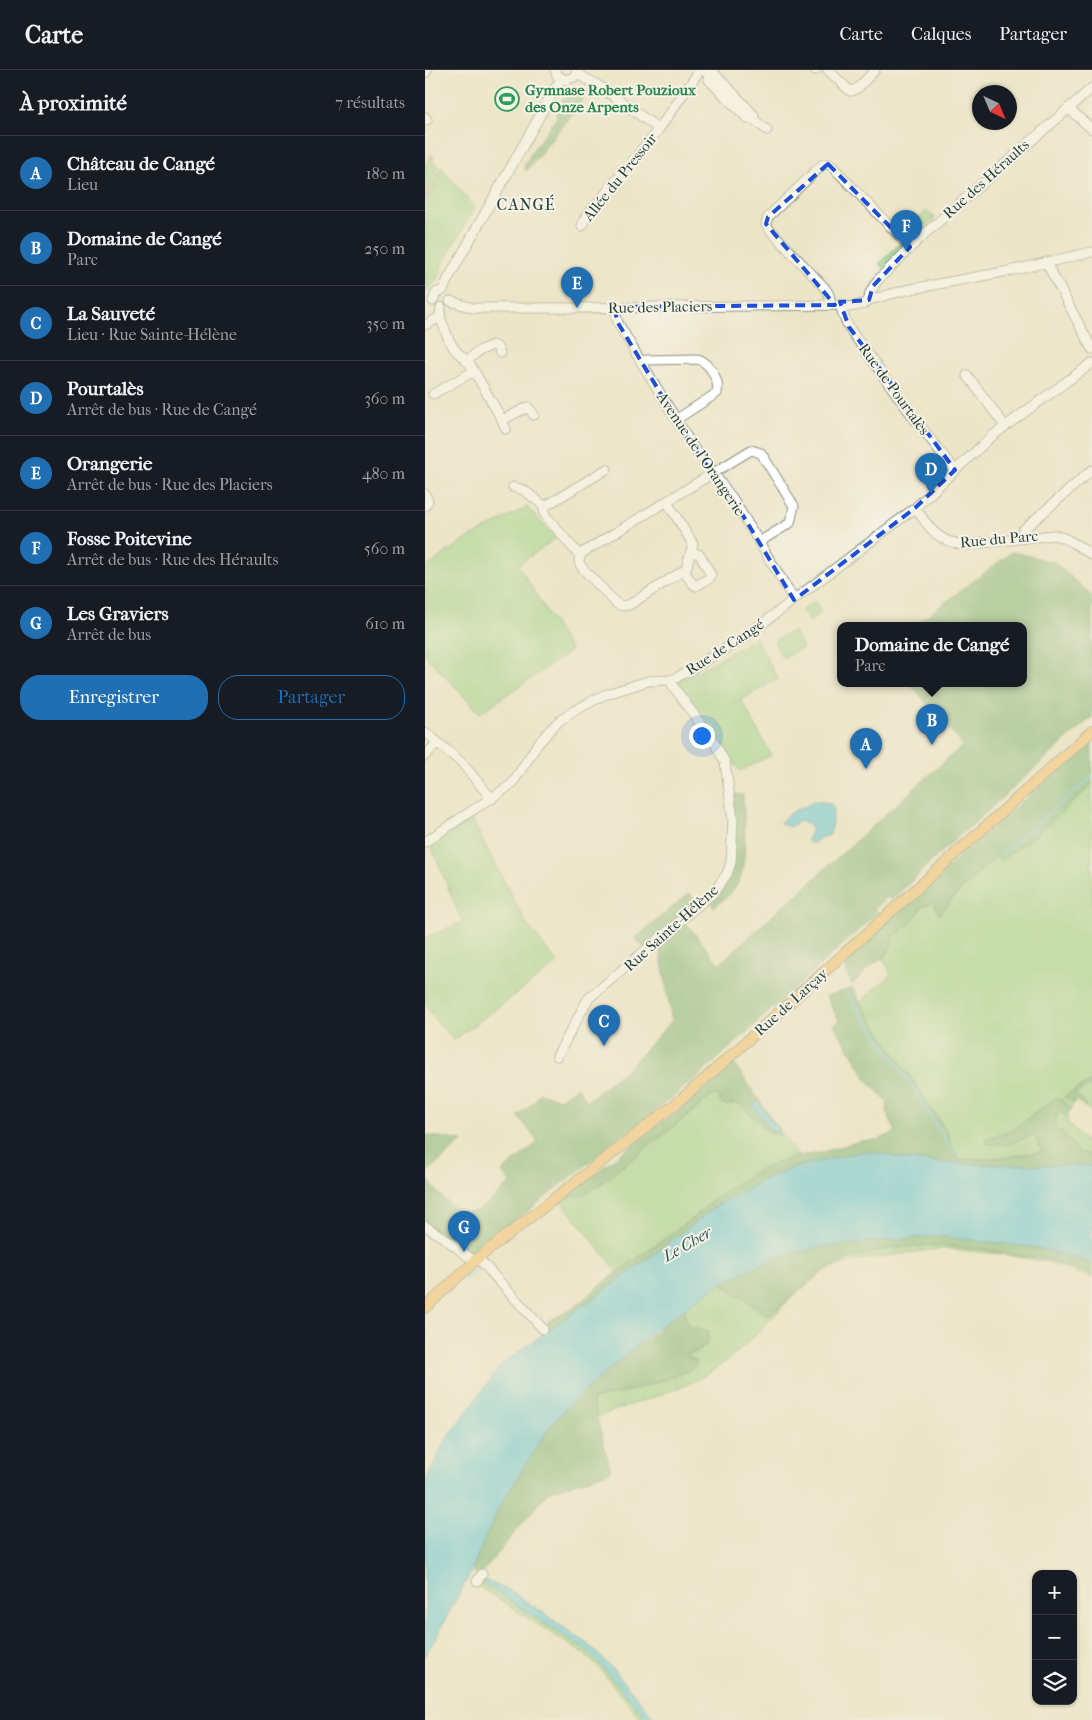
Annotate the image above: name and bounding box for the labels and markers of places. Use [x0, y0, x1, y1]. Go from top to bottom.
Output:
place label: Gymnase Robert Pouzioux des Onze Arpents [525, 81, 696, 116]
sports icon: Gymnase Robert Pouzioux des Onze Arpents [494, 86, 520, 112]
pin: F [890, 210, 922, 251]
pin: E [561, 267, 593, 308]
pin: D [915, 453, 947, 494]
pin: B [916, 704, 948, 745]
pin: A [850, 728, 882, 769]
pin: C [588, 1005, 620, 1046]
pin: G [448, 1211, 480, 1252]

